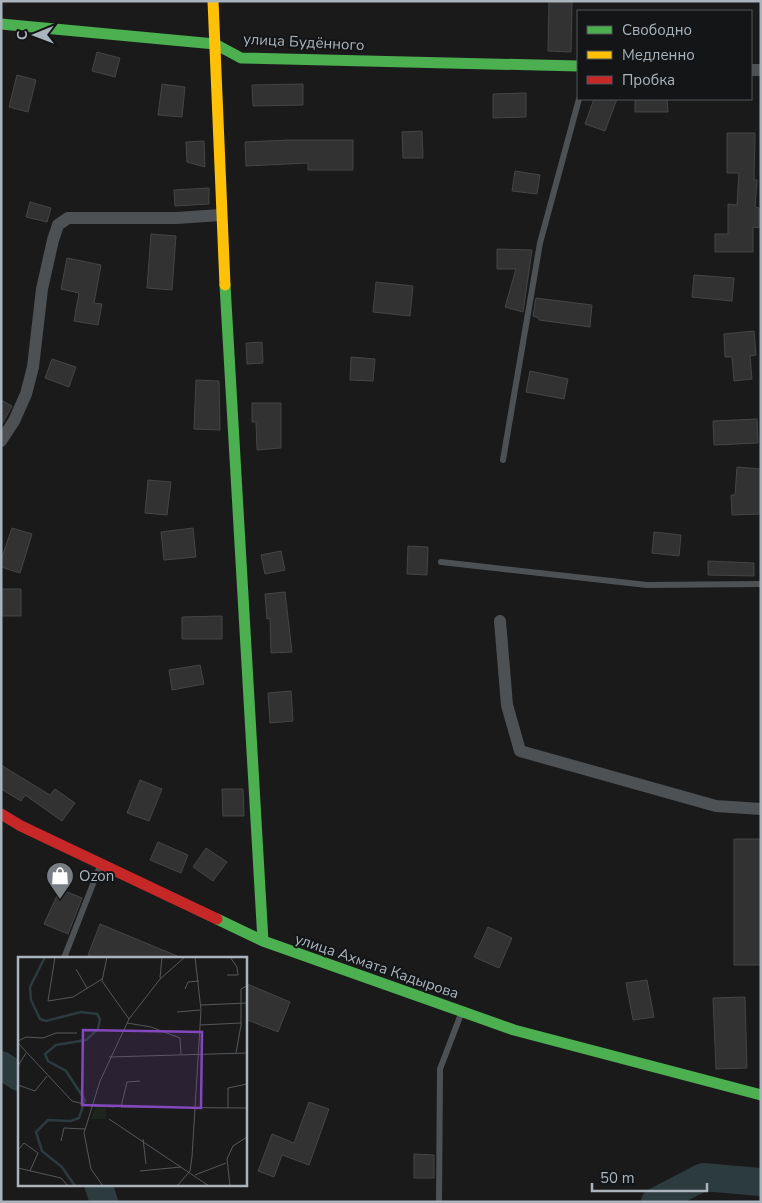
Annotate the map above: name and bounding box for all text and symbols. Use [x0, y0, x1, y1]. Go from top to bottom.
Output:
north arrow [10, 10, 60, 60]
legend [577, 10, 752, 100]
text: Свободно [622, 20, 692, 40]
street label: улица Будённого [243, 29, 365, 55]
text: С [13, 30, 32, 40]
text: Медленно [622, 45, 695, 65]
text: Пробка [622, 70, 675, 90]
shop icon: Ozon [45, 861, 75, 900]
place label: Ozon [79, 866, 114, 886]
street label: улица Ахмата Кадырова [292, 929, 462, 1003]
inset map [18, 957, 246, 1186]
scale bar [592, 1160, 707, 1192]
text: 50 m [600, 1168, 635, 1188]

